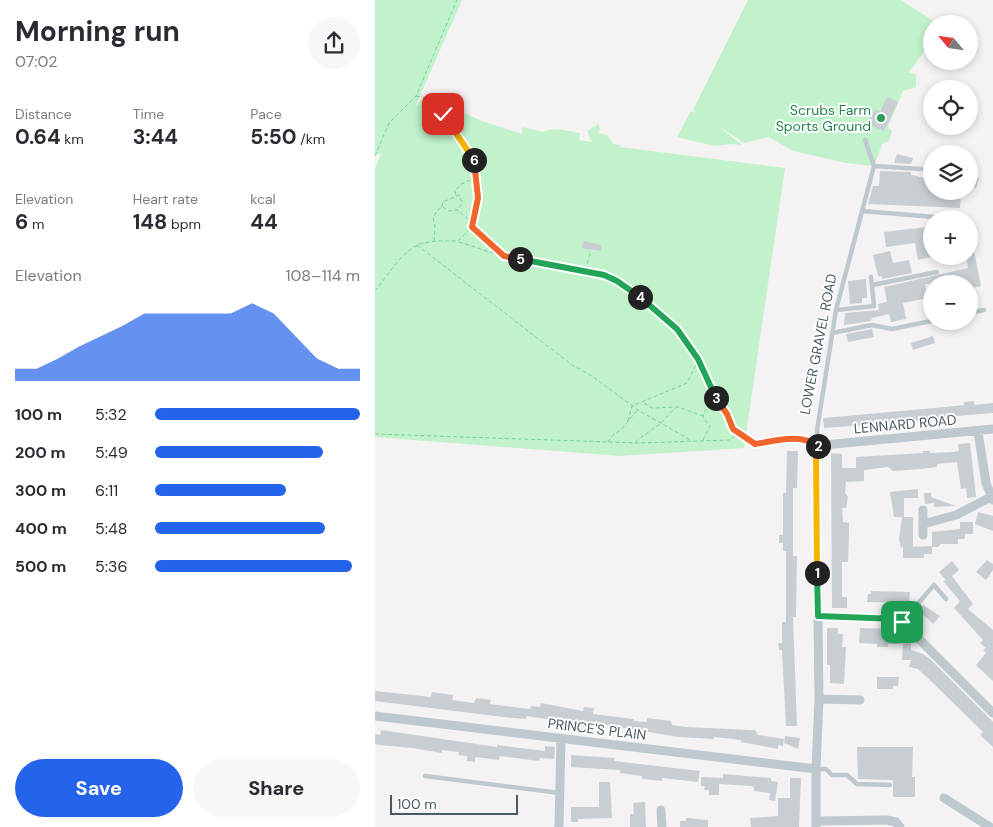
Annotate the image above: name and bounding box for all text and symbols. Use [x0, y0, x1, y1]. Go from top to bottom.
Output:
text: Morning run [15, 13, 180, 50]
north arrow [923, 15, 977, 70]
map controls [923, 15, 978, 330]
button: share [308, 17, 360, 69]
text: 07:02 [15, 51, 58, 72]
button: locate [923, 80, 978, 135]
pin [422, 93, 464, 135]
icon: check [429, 100, 457, 128]
place label: Scrubs Farm Sports Ground [776, 101, 871, 135]
text: Distance [15, 105, 72, 123]
text: Time [133, 105, 164, 123]
text: Pace [250, 105, 282, 123]
marker: Scrubs Farm Sports Ground [875, 112, 887, 124]
text: 0.64 [15, 123, 61, 151]
text: 3:44 [133, 123, 178, 151]
text: 5:50 [250, 123, 297, 151]
text: km [61, 130, 84, 148]
text: /km [297, 130, 325, 148]
button: layers [923, 145, 978, 200]
pin: 6 [461, 148, 487, 172]
text: 6 [470, 151, 479, 169]
text: Elevation [15, 190, 73, 208]
text: Heart rate [133, 190, 198, 208]
text: kcal [250, 190, 276, 208]
text: 6 [15, 208, 28, 236]
text: 148 [133, 208, 167, 236]
text: 44 [250, 208, 278, 236]
button: + [923, 210, 978, 265]
text: m [28, 215, 45, 233]
text: bpm [167, 215, 201, 233]
pin: 5 [507, 246, 533, 272]
text: 5 [516, 250, 525, 268]
text: Elevation [15, 265, 82, 286]
text: 108–114 m [285, 265, 360, 286]
street label: LOWER GRAVEL ROAD [796, 272, 840, 416]
button: − [923, 275, 978, 330]
pin: 4 [627, 284, 653, 310]
text: 4 [636, 288, 645, 306]
pin: 3 [703, 386, 729, 410]
text: 3 [712, 389, 721, 407]
text: 100 m [15, 404, 62, 425]
text: 5:32 [95, 404, 127, 425]
street label: LENNARD ROAD [853, 411, 957, 437]
pin: 2 [805, 434, 831, 458]
text: 2 [814, 437, 823, 455]
text: 200 m [15, 442, 66, 463]
text: 5:49 [95, 442, 128, 463]
text: 300 m [15, 480, 66, 501]
text: 6:11 [95, 480, 118, 501]
text: 400 m [15, 518, 67, 539]
text: 5:48 [95, 518, 127, 539]
text: 500 m [15, 556, 66, 577]
text: 5:36 [95, 556, 128, 577]
pin: 1 [805, 560, 829, 586]
text: 1 [815, 564, 820, 582]
pin [881, 601, 923, 643]
icon: arrive [888, 608, 916, 636]
street label: PRINCE'S PLAIN [547, 714, 647, 744]
button: Save [15, 759, 183, 817]
button: Share [193, 759, 360, 817]
scale bar [390, 792, 517, 815]
text: 100 m [397, 795, 437, 813]

